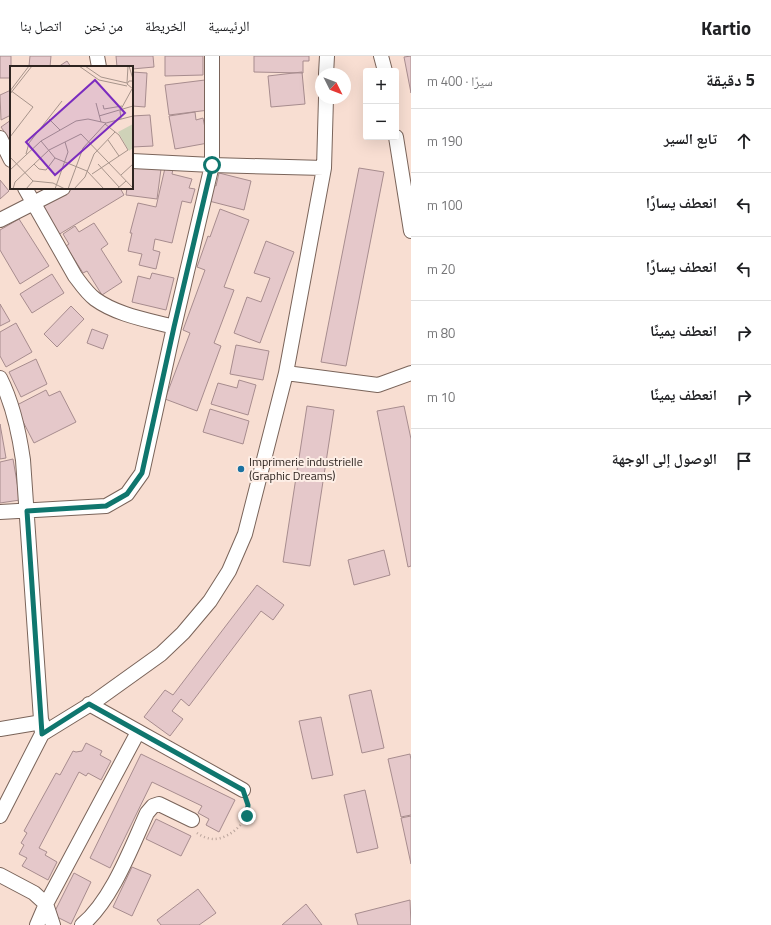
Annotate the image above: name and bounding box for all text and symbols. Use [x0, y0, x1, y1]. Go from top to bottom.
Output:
text: Kartio [701, 13, 751, 42]
text: اتصل بنا [20, 15, 62, 36]
text: من نحن [84, 15, 123, 36]
text: الخريطة [145, 15, 186, 36]
text: الرئيسية [208, 15, 250, 36]
inset map [10, 66, 133, 189]
text: 5 دقيقة [706, 67, 755, 93]
north arrow [315, 68, 351, 104]
map controls [363, 68, 399, 140]
button: + [363, 68, 399, 104]
text: سيرًا · 400 m [427, 71, 493, 91]
button: − [363, 104, 399, 140]
text: تابع السير [664, 127, 717, 150]
icon: ahead [733, 130, 755, 152]
text: 190 m [427, 131, 463, 151]
route start [203, 156, 221, 174]
text: انعطف يسارًا [646, 191, 717, 214]
icon: left [733, 194, 755, 216]
text: 100 m [427, 195, 463, 215]
text: انعطف يسارًا [646, 255, 717, 278]
icon: left [733, 258, 755, 280]
text: 20 m [427, 259, 455, 279]
text: انعطف يمينًا [650, 319, 717, 342]
icon: right [733, 322, 755, 344]
text: 80 m [427, 323, 455, 343]
text: انعطف يمينًا [650, 383, 717, 406]
icon: right [733, 386, 755, 408]
text: 10 m [427, 387, 455, 407]
text: الوصول إلى الوجهة [612, 447, 717, 470]
icon: arrive [733, 450, 755, 472]
place label: Imprimerie industrielle (Graphic Dreams) [249, 452, 363, 485]
marker: Imprimerie industrielle (Graphic Dreams) [236, 464, 246, 474]
route end [238, 807, 256, 825]

